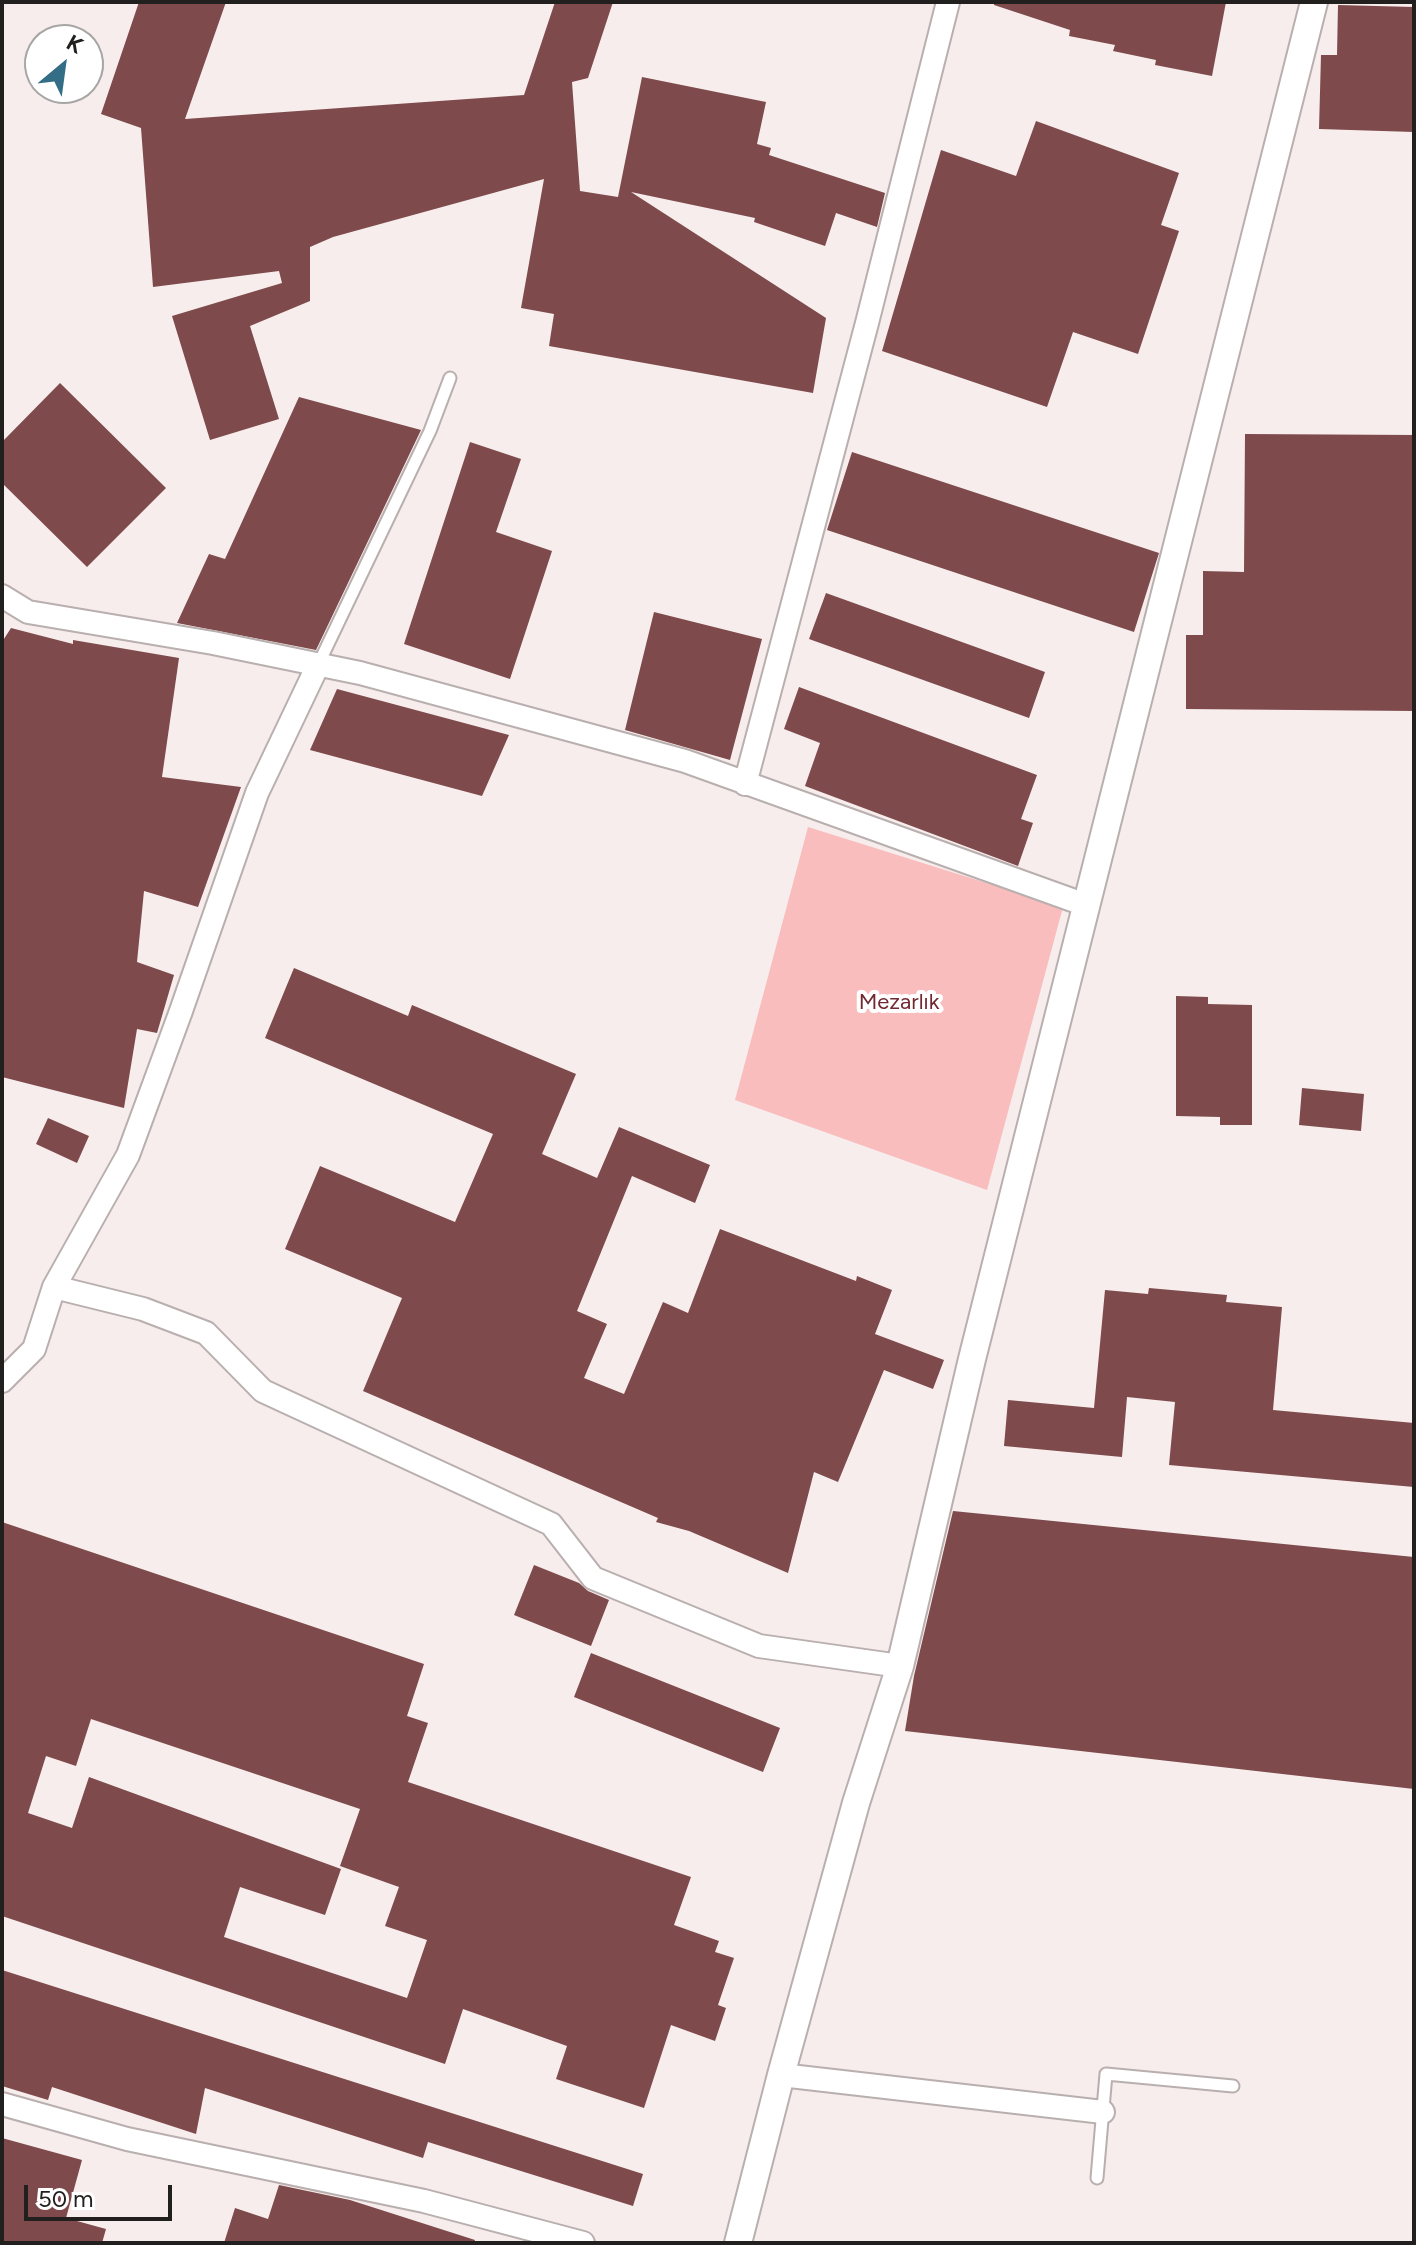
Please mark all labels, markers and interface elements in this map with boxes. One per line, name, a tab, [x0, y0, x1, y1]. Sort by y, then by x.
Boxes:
north arrow	[24, 24, 104, 104]
text: K	[62, 29, 88, 60]
park label: Mezarlık	[859, 990, 939, 1016]
scale bar	[28, 2169, 176, 2219]
text: 50 m	[38, 2184, 94, 2213]

